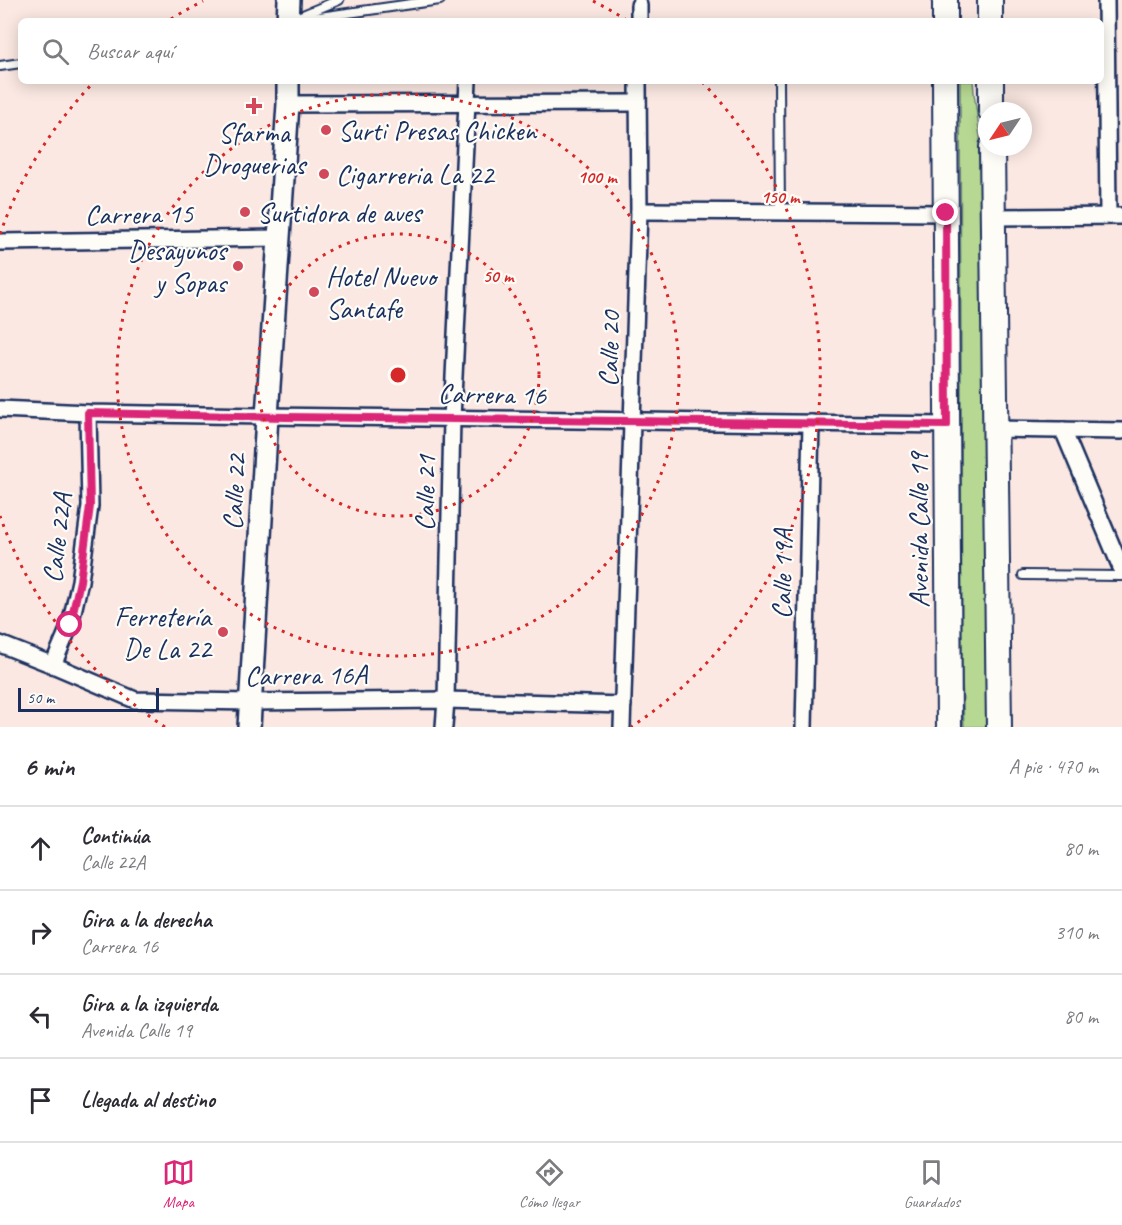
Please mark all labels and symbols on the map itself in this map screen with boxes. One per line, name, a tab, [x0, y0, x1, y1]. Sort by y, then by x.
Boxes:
marker: Sfarma Droguerias	[247, 99, 261, 113]
north arrow	[978, 102, 1032, 156]
place label: Surti Presas Chicken	[338, 113, 537, 148]
place label: Sfarma Droguerias	[203, 115, 307, 182]
marker: Surti Presas Chicken	[319, 123, 333, 137]
place label: Cigarreria La 22	[336, 157, 496, 192]
text: 100 m	[578, 166, 618, 188]
marker: Cigarreria La 22	[317, 167, 331, 181]
text: 150 m	[761, 186, 801, 208]
place label: Surtidora de aves	[257, 195, 424, 230]
street label: Carrera 15	[85, 196, 195, 232]
route end	[932, 199, 958, 225]
marker: Surtidora de aves	[238, 205, 252, 219]
place label: Desayunos y Sopas	[128, 233, 228, 300]
marker: Desayunos y Sopas	[231, 259, 245, 273]
place label: Hotel Nuevo Santafe	[326, 259, 439, 326]
text: 50 m	[483, 265, 515, 287]
marker: Hotel Nuevo Santafe	[307, 285, 321, 299]
street label: Calle 20	[590, 308, 628, 388]
centre of rings	[388, 365, 408, 385]
street label: Carrera 16	[438, 376, 548, 412]
street label: Avenida Calle 19	[901, 450, 936, 608]
street label: Calle 22	[215, 451, 254, 531]
street label: Calle 21	[407, 453, 443, 531]
street label: Calle 22A	[34, 489, 80, 585]
street label: Calle 19A	[764, 527, 800, 619]
place label: Ferretería De La 22	[114, 599, 213, 666]
route start	[56, 611, 82, 637]
marker: Ferretería De La 22	[216, 625, 230, 639]
street label: Carrera 16A	[245, 656, 369, 694]
scale bar	[18, 685, 159, 712]

